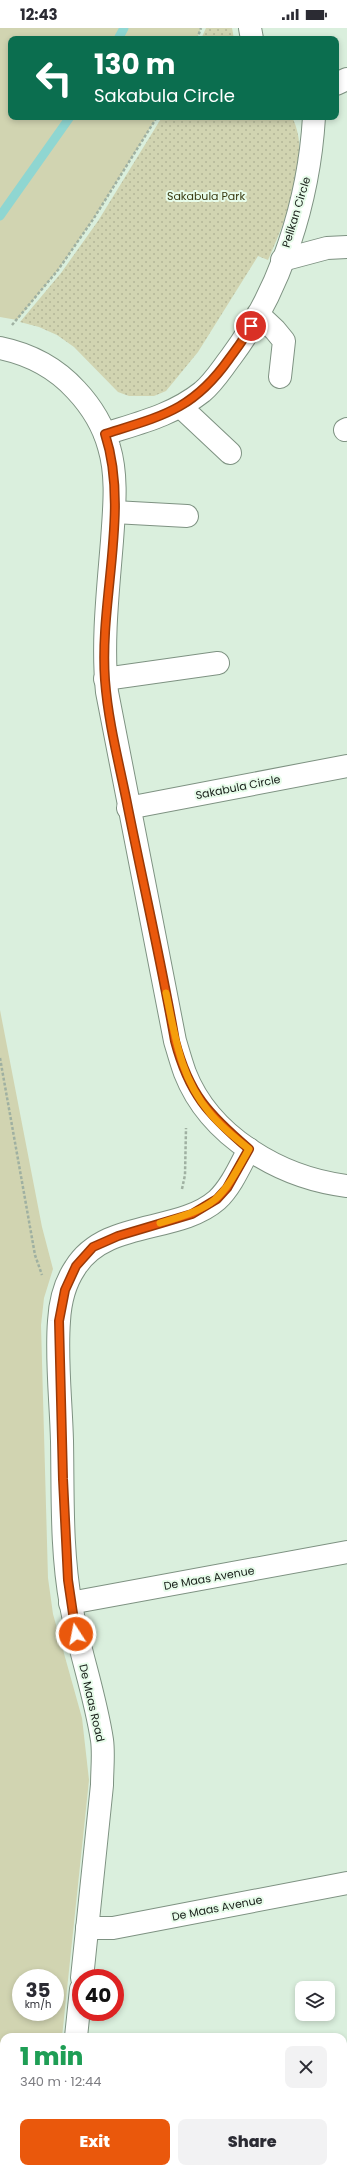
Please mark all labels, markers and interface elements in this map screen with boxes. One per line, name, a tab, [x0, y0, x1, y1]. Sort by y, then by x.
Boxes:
text: 12:43	[20, 4, 58, 25]
text: 130 m	[94, 45, 175, 84]
icon: left	[28, 52, 80, 104]
text: Sakabula Circle	[94, 83, 235, 108]
street label: Pelikan Circle	[278, 174, 314, 249]
park label: Sakabula Park	[167, 188, 245, 204]
pin	[234, 309, 268, 343]
icon: arrive	[240, 315, 262, 337]
street label: Sakabula Circle	[194, 771, 282, 803]
street label: De Maas Avenue	[162, 1562, 256, 1594]
position arrow	[55, 1613, 97, 1655]
street label: De Maas Road	[75, 1663, 109, 1743]
street label: De Maas Avenue	[170, 1891, 264, 1925]
speed limit sign: 40	[72, 1969, 124, 2021]
text: 35	[25, 1976, 51, 2004]
map controls	[295, 1981, 335, 2021]
button: layers	[295, 1981, 335, 2021]
text: km/h	[25, 1997, 51, 2012]
text: 1 min	[20, 2040, 83, 2073]
button: close	[285, 2046, 327, 2088]
text: 340 m · 12:44	[20, 2072, 101, 2091]
button: Exit	[20, 2119, 170, 2165]
button: Share	[178, 2119, 327, 2165]

